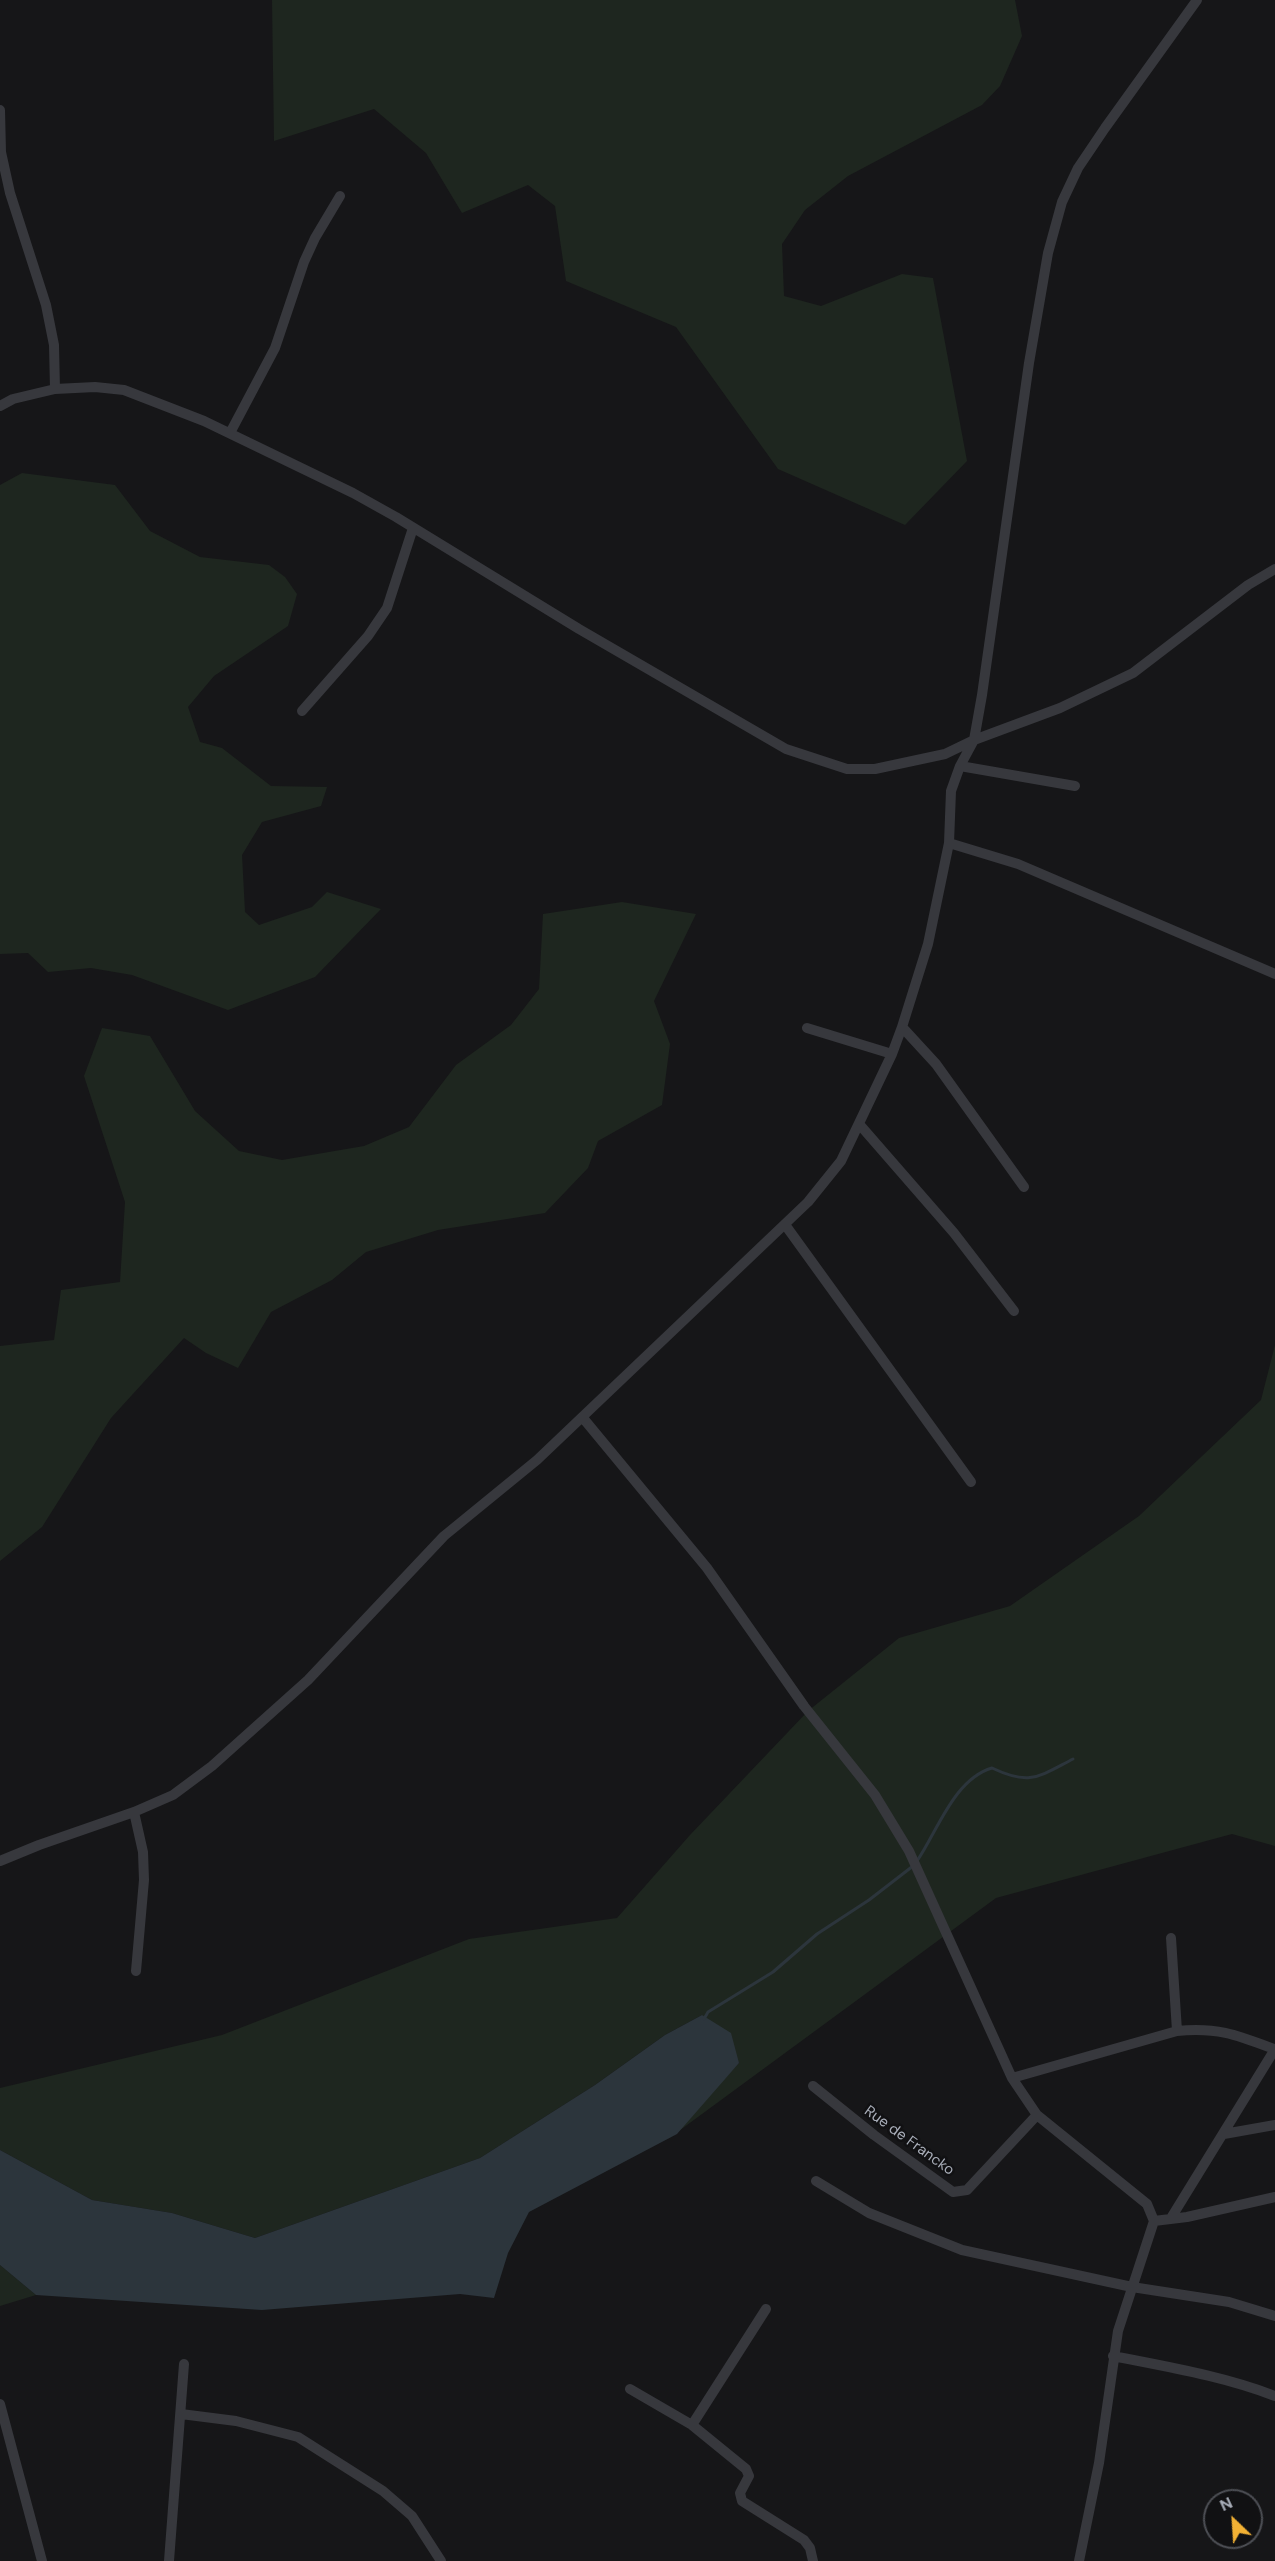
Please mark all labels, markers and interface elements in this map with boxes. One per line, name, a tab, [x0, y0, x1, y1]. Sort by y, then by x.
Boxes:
street label: Rue de Francko	[861, 2102, 957, 2180]
north arrow	[1203, 2489, 1263, 2549]
text: N	[1216, 2492, 1236, 2516]

